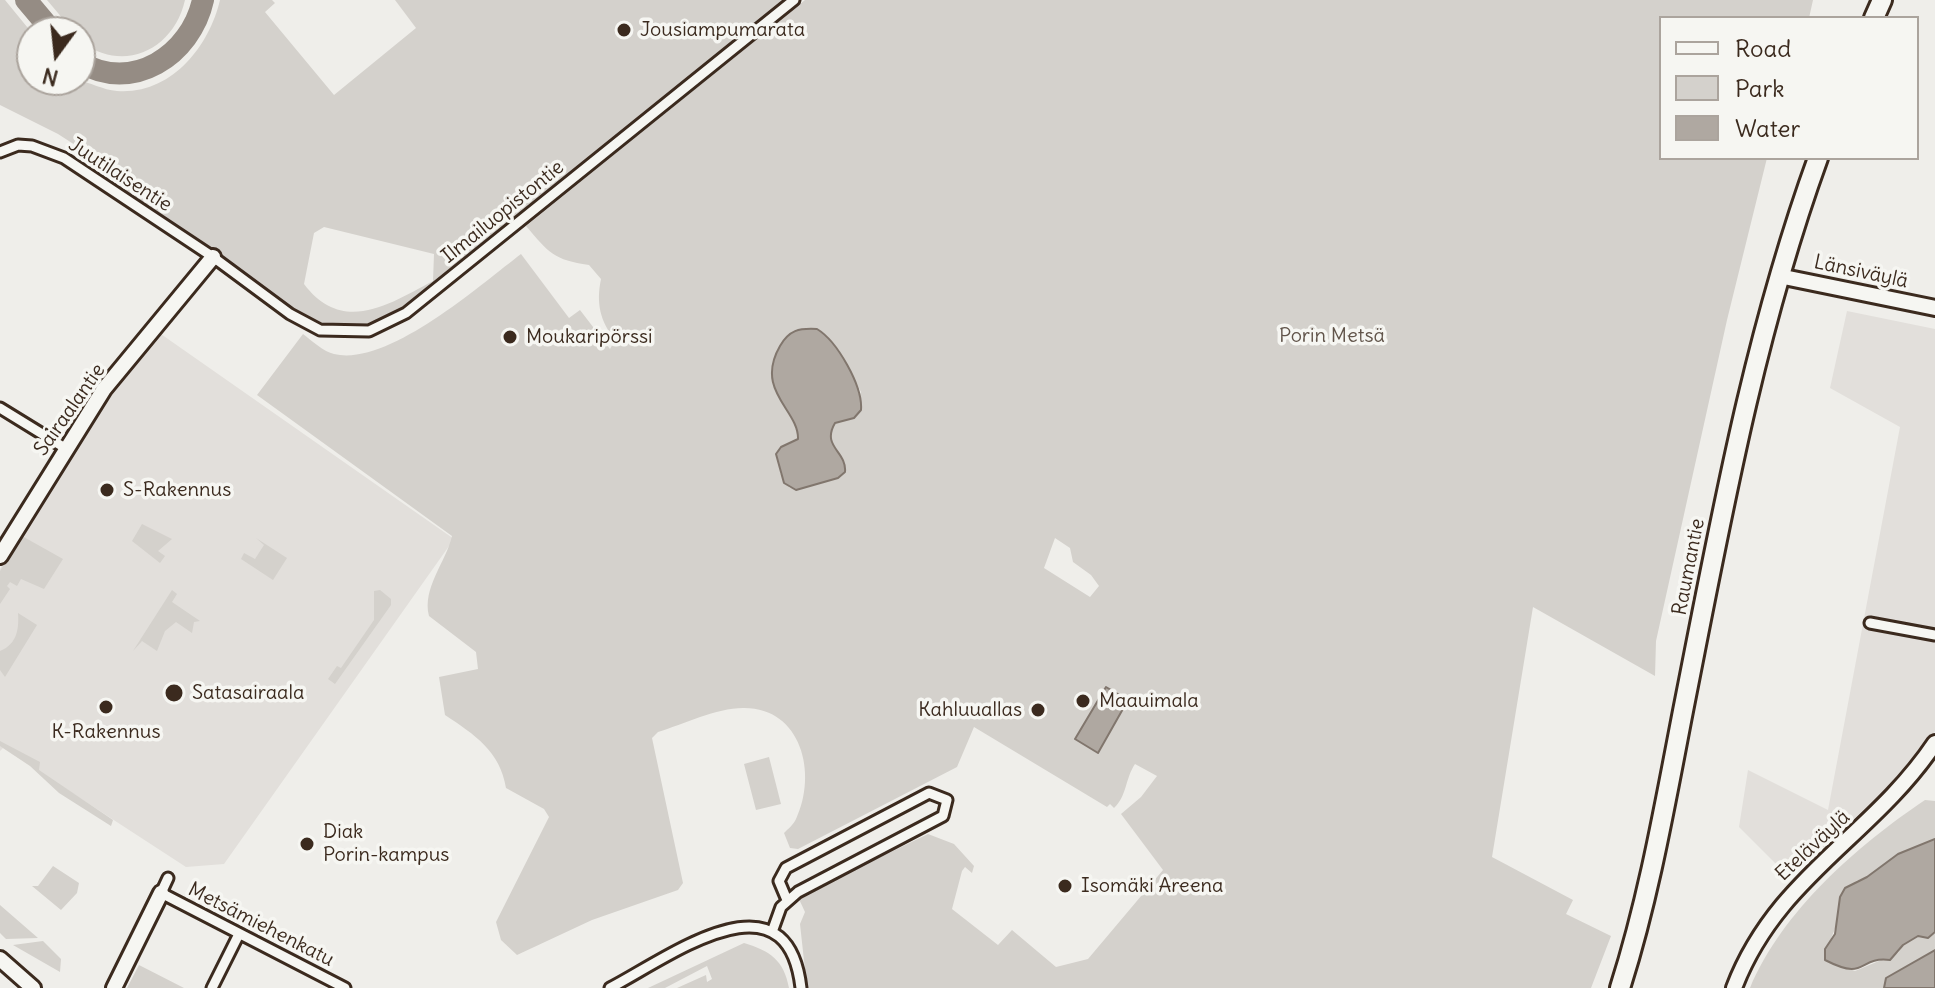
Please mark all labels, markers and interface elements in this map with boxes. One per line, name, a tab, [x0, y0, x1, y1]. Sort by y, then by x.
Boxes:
north arrow	[16, 16, 96, 96]
legend	[1659, 16, 1919, 160]
place label: Jousiampumarata	[640, 18, 805, 42]
marker: Jousiampumarata	[615, 21, 633, 39]
text: Road	[1735, 33, 1791, 63]
text: N	[39, 62, 61, 93]
text: Park	[1735, 73, 1785, 103]
text: Water	[1735, 113, 1800, 143]
street label: Juutilaisentie	[64, 133, 176, 217]
street label: Ilmailuopistontie	[437, 155, 569, 269]
street label: Länsiväylä	[1812, 250, 1910, 294]
park label: Porin Metsä	[1279, 324, 1385, 348]
place label: Moukaripörssi	[526, 325, 653, 349]
marker: Moukaripörssi	[501, 328, 519, 346]
street label: Sairaalantie	[29, 359, 111, 461]
place label: S-Rakennus	[123, 478, 231, 502]
marker: S-Rakennus	[98, 481, 116, 499]
street label: Raumantie	[1668, 517, 1710, 617]
place label: Satasairaala	[192, 681, 304, 705]
marker: Satasairaala	[163, 682, 185, 704]
place label: Maauimala	[1099, 689, 1199, 713]
marker: Maauimala	[1074, 692, 1092, 710]
marker: K-Rakennus	[97, 698, 115, 716]
place label: Kahluuallas	[918, 698, 1022, 722]
marker: Kahluuallas	[1029, 701, 1047, 719]
place label: K-Rakennus	[51, 720, 161, 744]
street label: Eteläväylä	[1771, 806, 1855, 886]
place label: Diak Porin-kampus	[323, 820, 449, 867]
marker: Diak Porin-kampus	[298, 835, 316, 853]
place label: Isomäki Areena	[1081, 874, 1223, 898]
marker: Isomäki Areena	[1056, 877, 1074, 895]
street label: Metsämiehenkatu	[184, 878, 338, 972]

